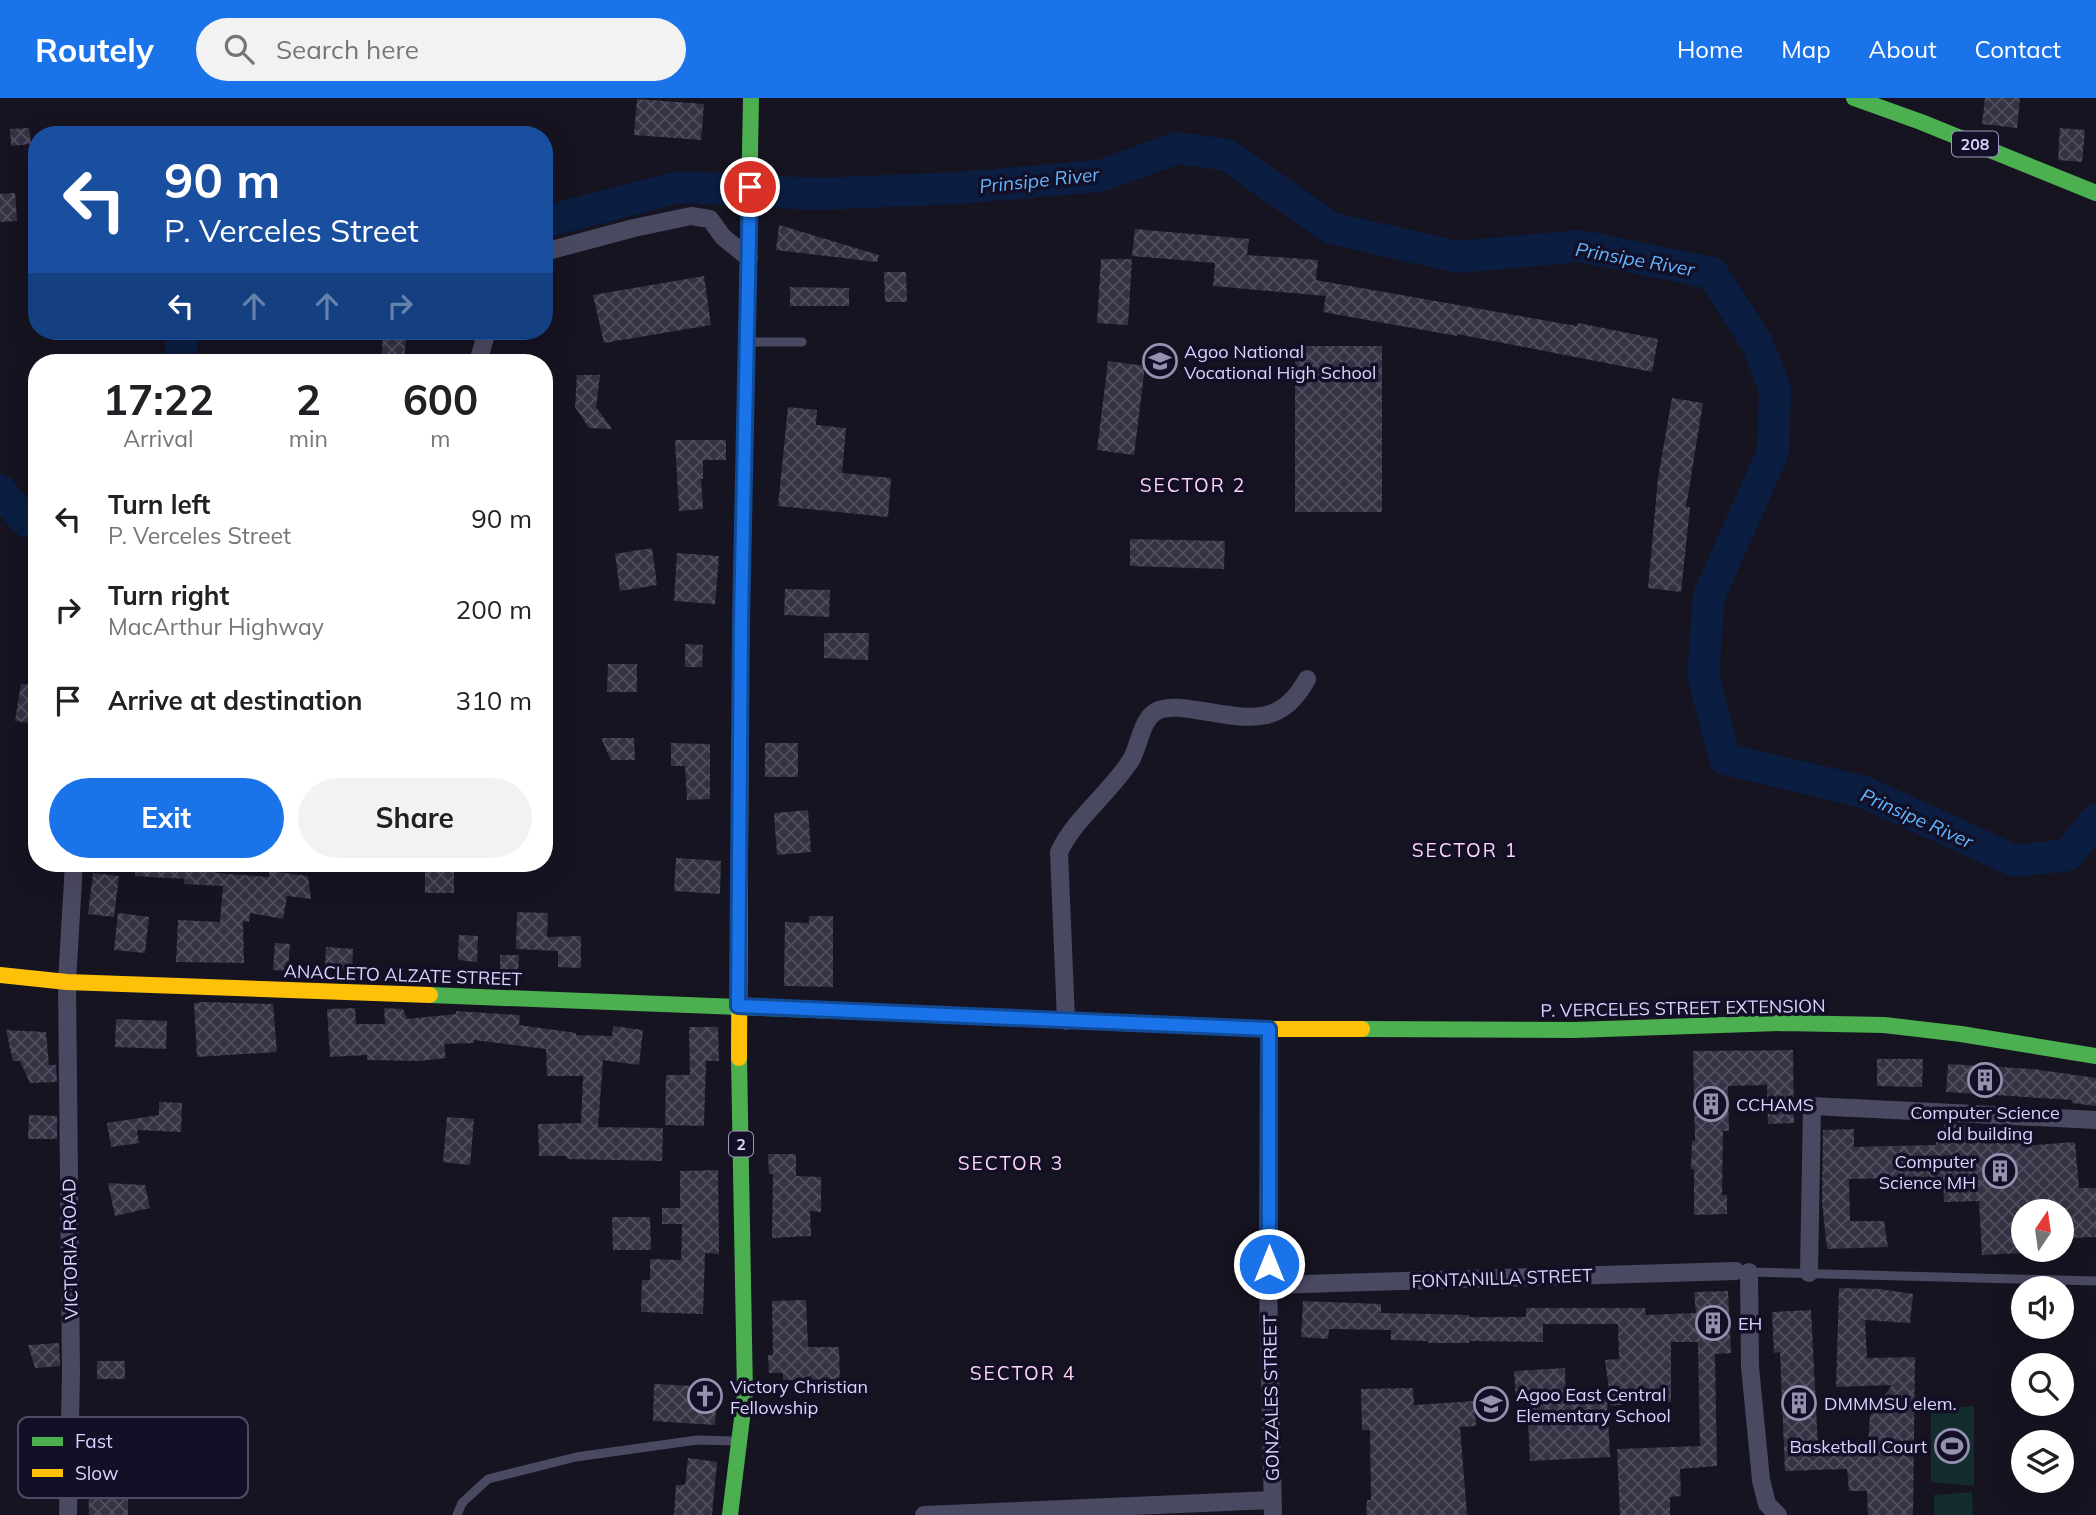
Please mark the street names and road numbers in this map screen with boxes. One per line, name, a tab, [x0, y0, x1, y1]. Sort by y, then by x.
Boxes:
road number: 208	[1952, 132, 1998, 156]
street label: ANACLETO ALZATE STREET	[283, 959, 523, 991]
street label: P. VERCELES STREET EXTENSION	[1540, 994, 1826, 1022]
road number: 2	[729, 1132, 753, 1156]
street label: VICTORIA ROAD	[57, 1178, 83, 1320]
street label: FONTANILLA STREET	[1411, 1263, 1593, 1293]
street label: GONZALES STREET	[1258, 1314, 1284, 1481]

